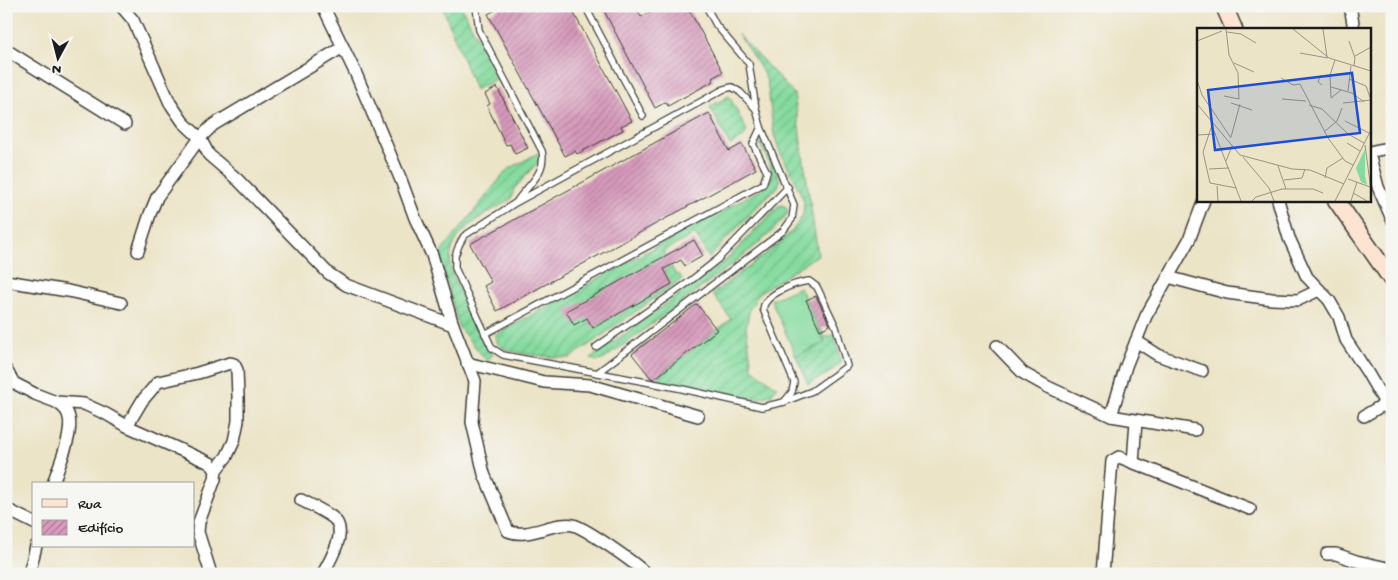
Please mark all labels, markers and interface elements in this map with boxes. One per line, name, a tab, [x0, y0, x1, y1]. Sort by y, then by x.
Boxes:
inset map	[1197, 28, 1370, 201]
north arrow	[32, 32, 82, 82]
text: N	[51, 59, 62, 77]
legend	[32, 482, 195, 548]
text: Rua	[78, 496, 102, 514]
text: Edifício	[78, 520, 124, 538]

